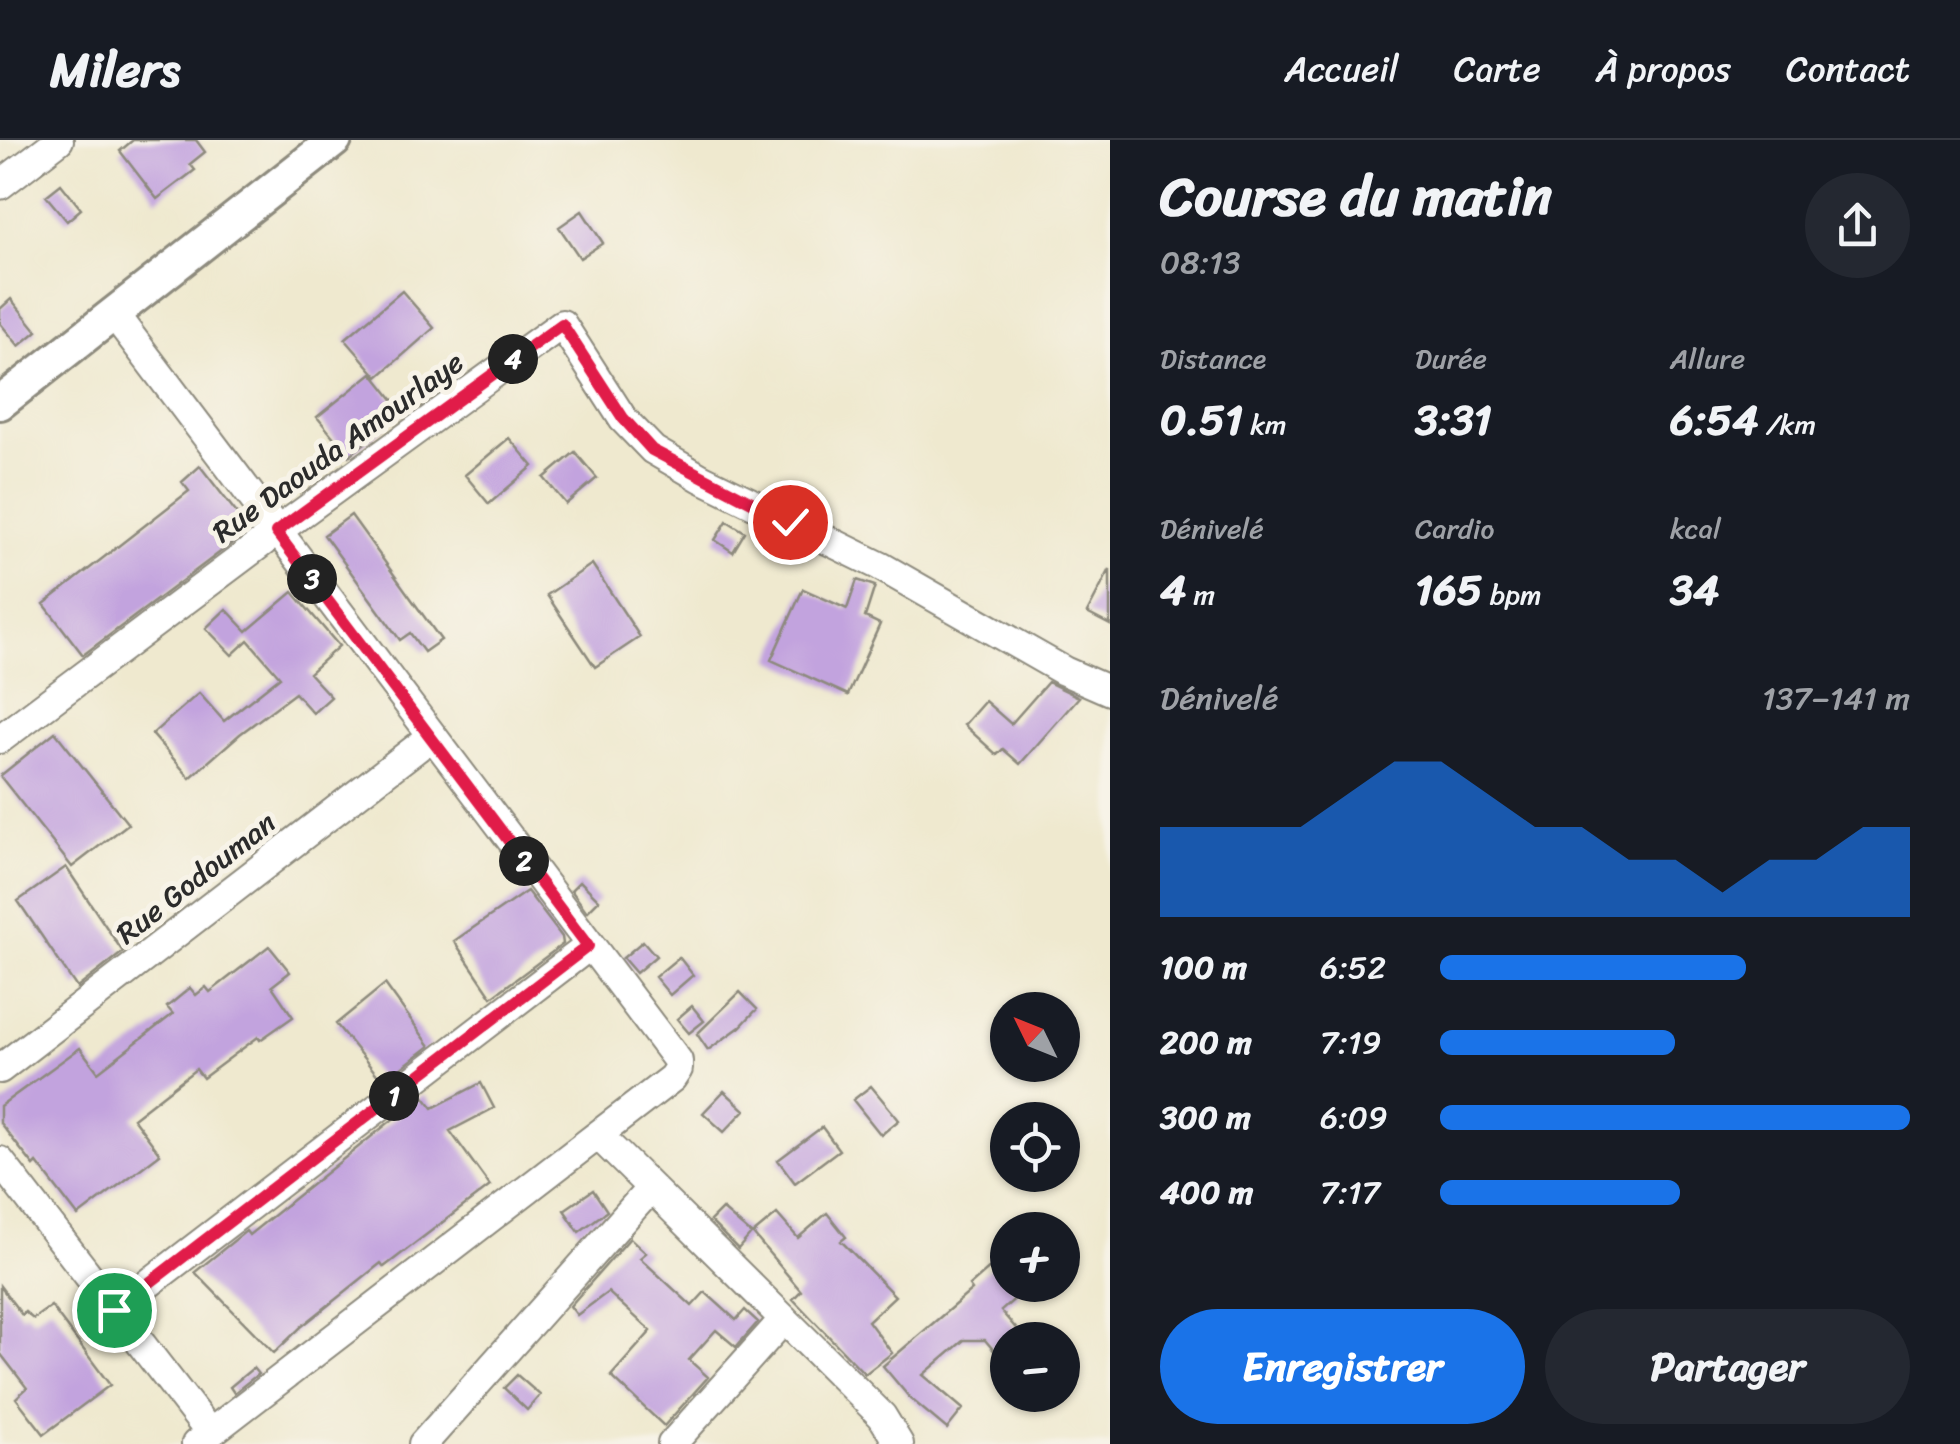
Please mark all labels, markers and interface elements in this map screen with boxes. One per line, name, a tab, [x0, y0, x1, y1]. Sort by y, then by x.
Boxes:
text: Milers	[50, 27, 180, 112]
text: Accueil	[1285, 38, 1399, 100]
text: Carte	[1454, 38, 1541, 100]
text: À propos	[1596, 38, 1731, 100]
text: Contact	[1786, 38, 1910, 100]
text: Course du matin	[1160, 148, 1552, 245]
button: share	[1805, 173, 1910, 278]
text: 08:13	[1160, 234, 1240, 291]
pin: 4	[488, 334, 538, 384]
text: 4	[504, 334, 522, 383]
text: Distance	[1160, 334, 1266, 383]
text: Durée	[1415, 334, 1487, 383]
text: Allure	[1670, 334, 1745, 383]
street label: Rue Daouda Amourlaye	[200, 337, 476, 557]
text: 0.51	[1160, 383, 1243, 457]
text: 3:31	[1415, 383, 1492, 457]
text: 6:54	[1670, 383, 1758, 457]
text: km	[1243, 400, 1287, 449]
text: /km	[1758, 400, 1816, 449]
pin	[748, 480, 833, 565]
icon: check	[763, 495, 818, 550]
text: Dénivelé	[1160, 504, 1264, 553]
text: Cardio	[1415, 504, 1494, 553]
text: kcal	[1670, 504, 1721, 553]
text: 4	[1160, 553, 1186, 627]
text: 165	[1415, 553, 1483, 627]
text: 34	[1670, 553, 1719, 627]
pin: 3	[287, 554, 337, 604]
text: 3	[304, 554, 320, 603]
text: m	[1186, 570, 1215, 619]
text: bpm	[1483, 570, 1542, 619]
text: Dénivelé	[1160, 670, 1279, 727]
text: 137–141 m	[1762, 670, 1910, 727]
street label: Rue Godouman	[104, 797, 288, 959]
pin: 2	[499, 836, 549, 886]
text: 2	[516, 836, 532, 885]
text: 100 m	[1160, 939, 1247, 996]
text: 6:52	[1320, 939, 1386, 996]
north arrow	[990, 992, 1080, 1082]
map controls	[990, 992, 1080, 1412]
text: 200 m	[1160, 1014, 1252, 1071]
text: 7:19	[1320, 1014, 1381, 1071]
pin: 1	[369, 1071, 419, 1121]
text: 1	[388, 1071, 400, 1120]
text: 300 m	[1160, 1089, 1251, 1146]
text: 6:09	[1320, 1089, 1388, 1146]
button: locate	[990, 1102, 1080, 1192]
text: 400 m	[1160, 1164, 1253, 1221]
text: 7:17	[1320, 1164, 1380, 1221]
button: +	[990, 1212, 1080, 1302]
pin	[72, 1268, 157, 1353]
icon: arrive	[87, 1283, 142, 1338]
button: Enregistrer	[1160, 1309, 1525, 1424]
button: Partager	[1545, 1309, 1910, 1424]
button: −	[990, 1322, 1080, 1412]

